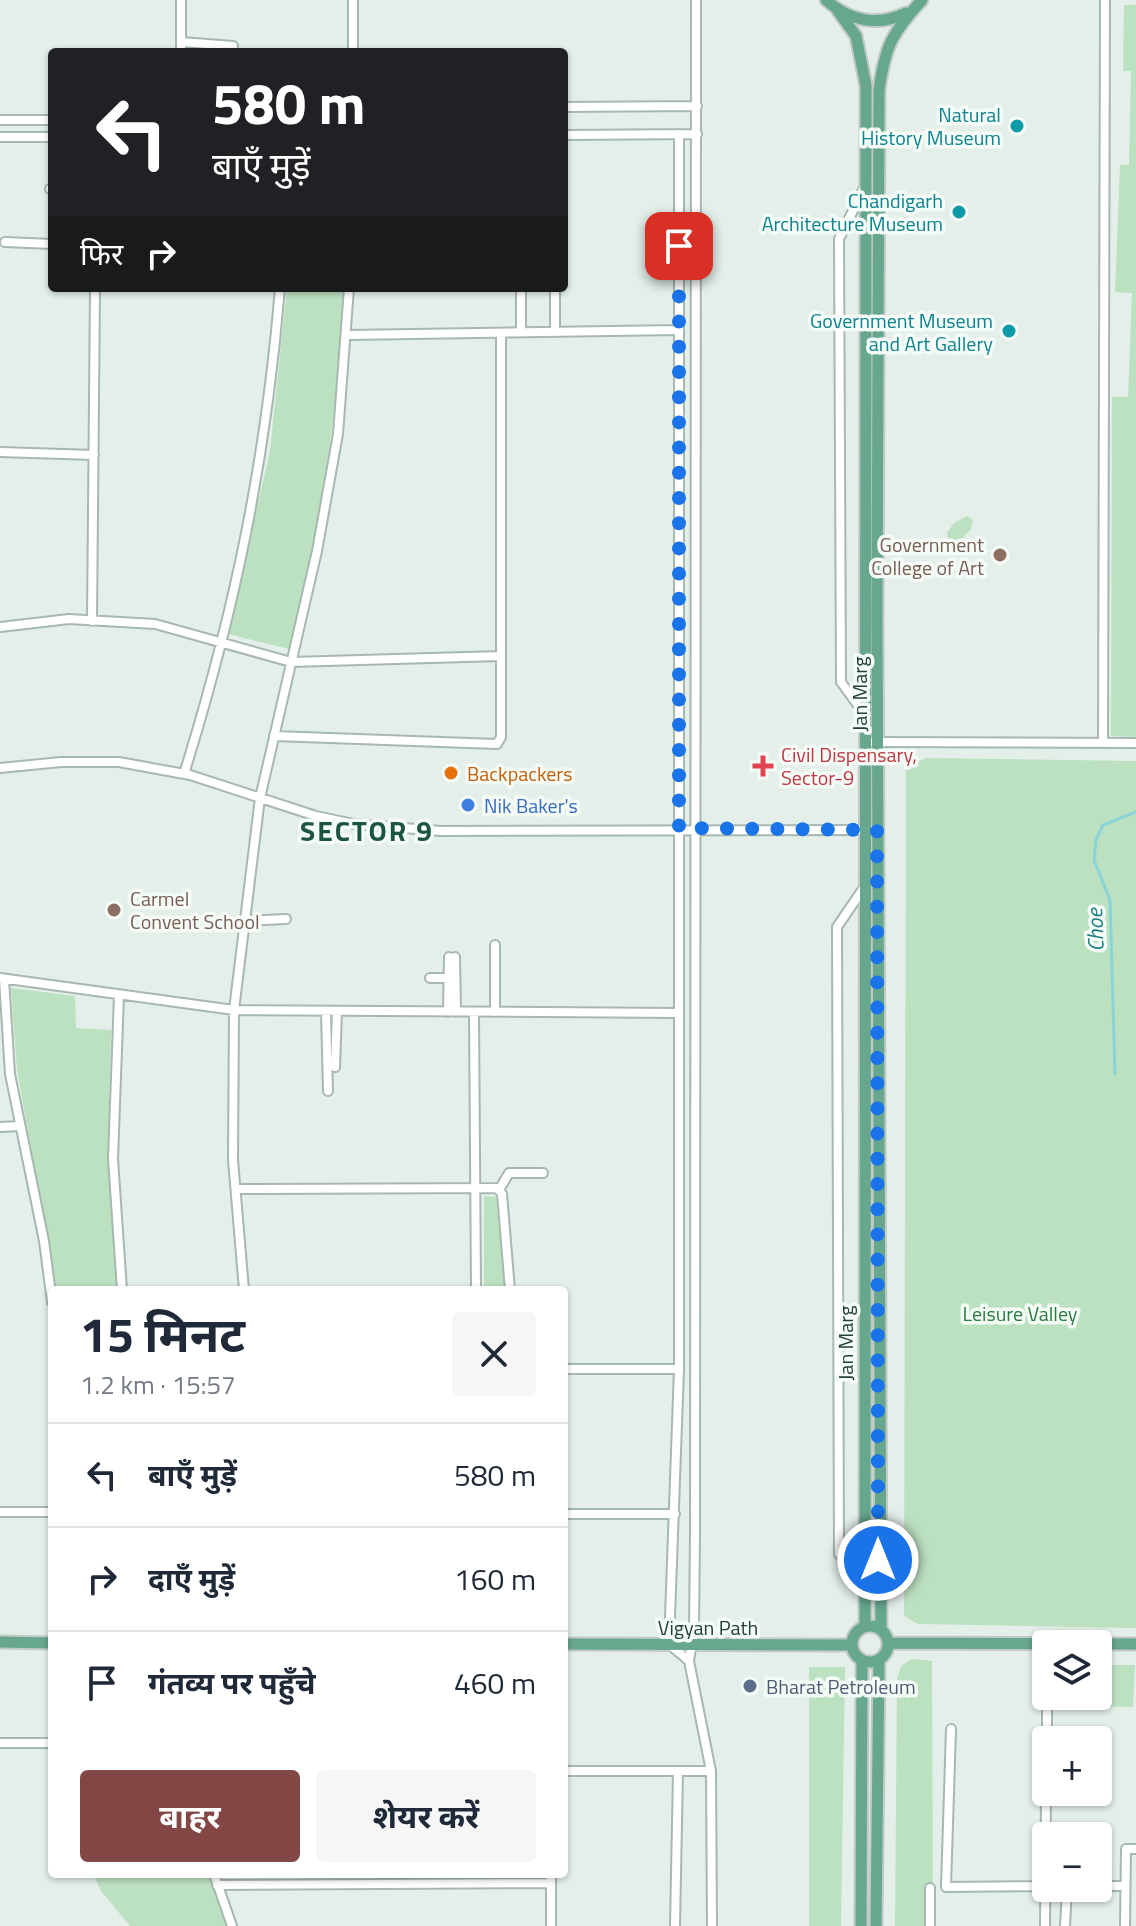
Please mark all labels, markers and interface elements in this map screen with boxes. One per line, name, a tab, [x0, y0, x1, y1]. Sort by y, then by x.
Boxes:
text: 580 m	[212, 61, 365, 146]
icon: left	[80, 80, 184, 184]
place label: Natural History Museum	[861, 99, 1001, 153]
marker: Natural History Museum	[1008, 117, 1026, 135]
text: बाएँ मुड़ें	[212, 138, 311, 193]
place label: Chandigarh Architecture Museum	[762, 185, 943, 239]
marker: Chandigarh Architecture Museum	[950, 203, 968, 221]
pin	[645, 212, 713, 280]
icon: arrive	[657, 224, 701, 268]
text: फिर	[80, 231, 123, 277]
icon: right	[139, 232, 183, 276]
place label: Government Museum and Art Gallery	[810, 305, 993, 359]
marker: Government Museum and Art Gallery	[1000, 322, 1018, 340]
place label: Government College of Art	[871, 529, 984, 583]
marker: Government College of Art	[991, 546, 1009, 564]
street label: Jan Marg	[844, 657, 875, 731]
place label: Civil Dispensary, Sector-9	[781, 739, 917, 793]
marker: Civil Dispensary, Sector-9	[752, 755, 774, 777]
place label: Backpackers	[467, 758, 573, 789]
marker: Backpackers	[442, 764, 460, 782]
place label: Nik Baker's	[484, 790, 578, 821]
marker: Nik Baker's	[459, 796, 477, 814]
district label: SECTOR 9	[300, 809, 434, 852]
place label: Carmel Convent School	[130, 883, 260, 937]
marker: Carmel Convent School	[105, 901, 123, 919]
water label: Choe	[1077, 906, 1113, 952]
text: 15 मिनट	[80, 1298, 245, 1371]
park label: Leisure Valley	[962, 1298, 1078, 1329]
street label: Jan Marg	[830, 1306, 861, 1380]
button: close	[452, 1312, 536, 1396]
text: 1.2 km · 15:57	[80, 1365, 236, 1404]
text: बाएँ मुड़ें	[148, 1452, 237, 1498]
text: 580 m	[454, 1452, 536, 1498]
icon: left	[80, 1453, 124, 1497]
position arrow	[836, 1518, 920, 1602]
text: दाएँ मुड़ें	[148, 1556, 235, 1602]
text: 160 m	[454, 1556, 536, 1602]
icon: right	[80, 1557, 124, 1601]
street label: Vigyan Path	[658, 1612, 758, 1643]
map controls	[1032, 1630, 1112, 1902]
button: layers	[1032, 1630, 1112, 1710]
text: गंतव्य पर पहुँचे	[148, 1660, 315, 1706]
text: 460 m	[454, 1660, 536, 1706]
icon: arrive	[80, 1661, 124, 1705]
place label: Bharat Petroleum	[766, 1671, 916, 1702]
marker: Bharat Petroleum	[741, 1677, 759, 1695]
button: +	[1032, 1726, 1112, 1806]
button: बाहर	[80, 1770, 300, 1862]
button: शेयर करें	[316, 1770, 536, 1862]
button: −	[1032, 1822, 1112, 1902]

